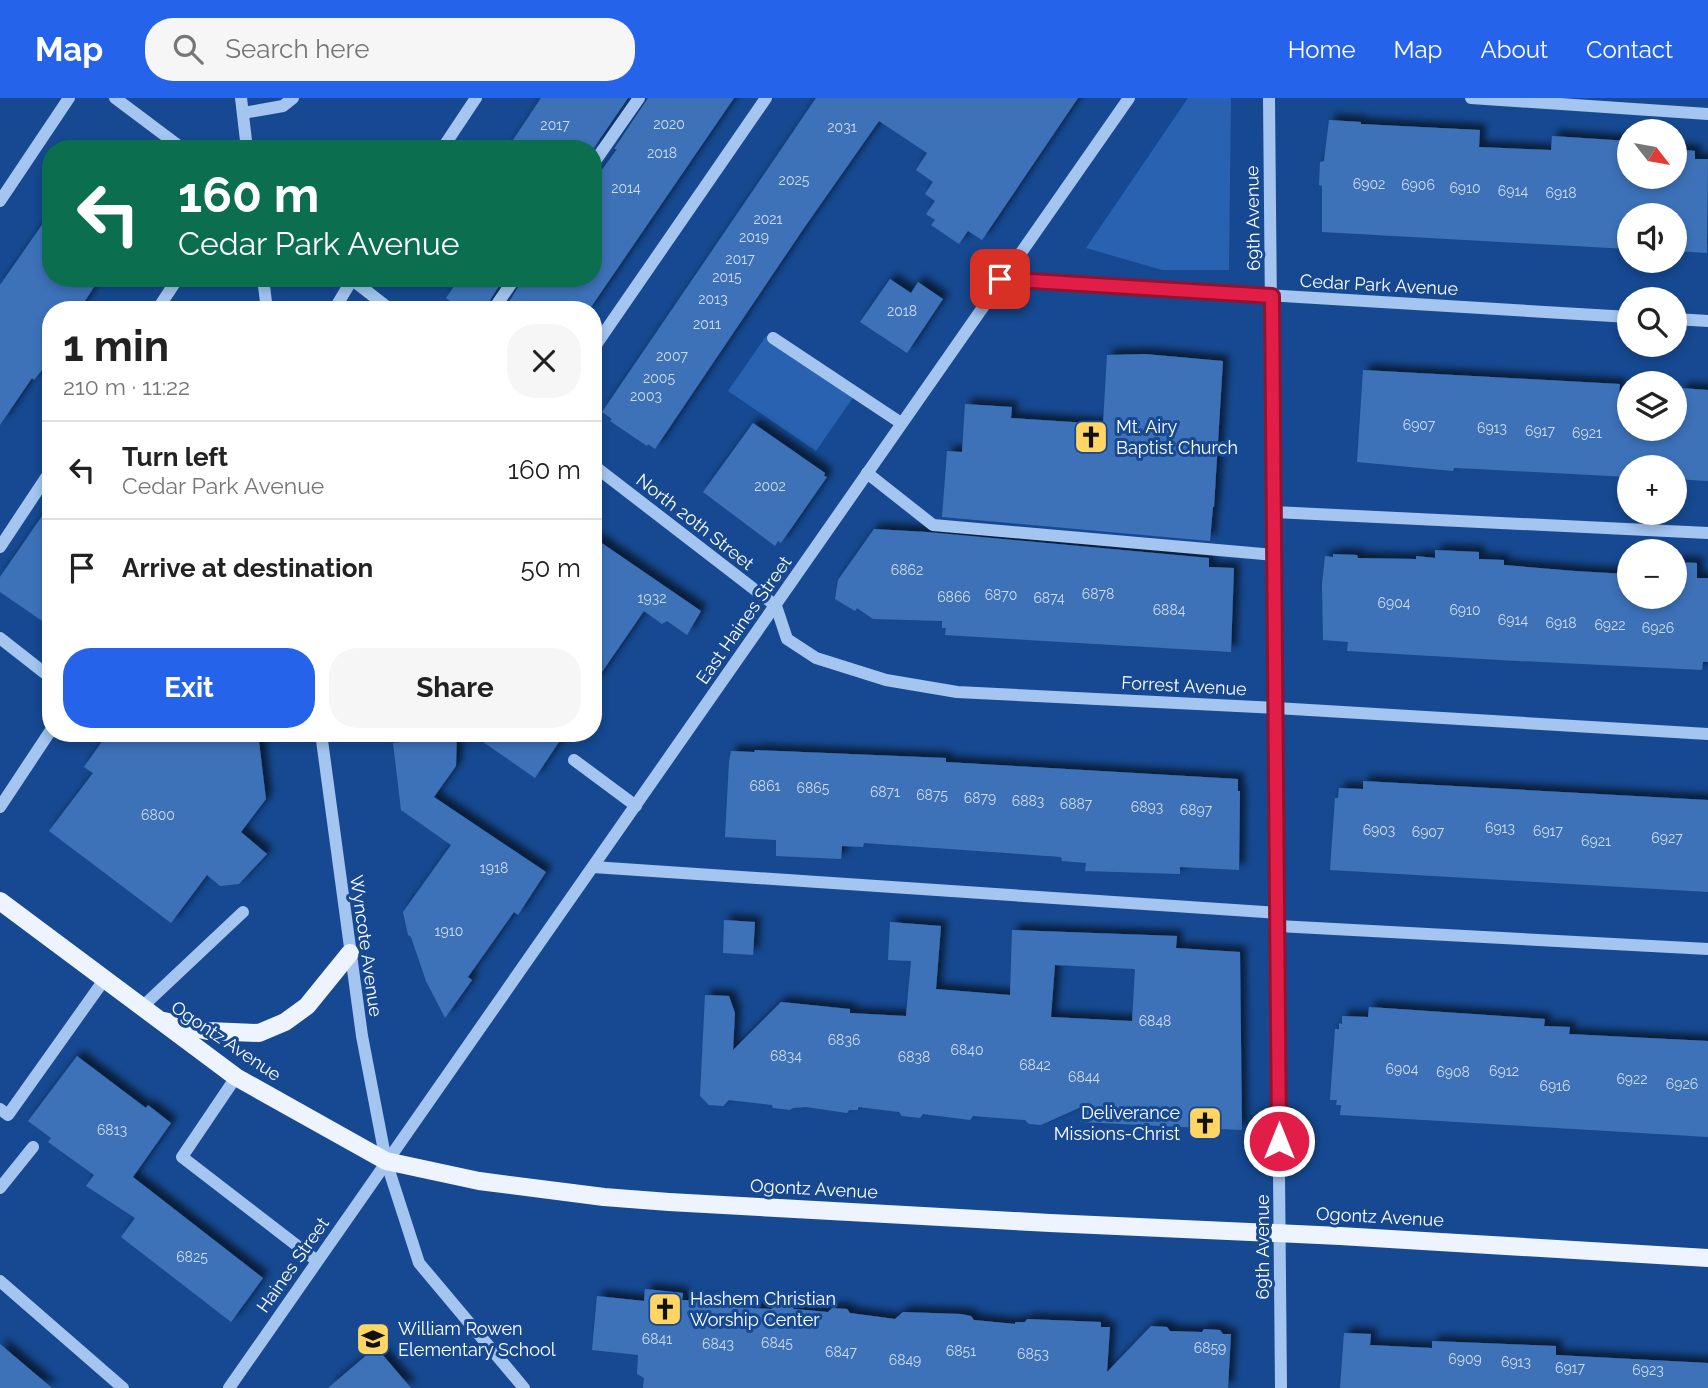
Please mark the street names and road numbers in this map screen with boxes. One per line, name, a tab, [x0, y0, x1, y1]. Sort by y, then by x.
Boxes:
street label: 69th Avenue	[1241, 165, 1264, 271]
street label: Cedar Park Avenue	[1299, 270, 1459, 299]
street label: North 20th Street	[632, 469, 758, 574]
street label: East Haines Street	[692, 552, 796, 688]
street label: Forrest Avenue	[1121, 672, 1248, 699]
street label: Wyncote Avenue	[346, 874, 387, 1019]
street label: Ogontz Avenue	[167, 996, 285, 1085]
street label: Ogontz Avenue	[750, 1175, 879, 1202]
street label: 69th Avenue	[1252, 1194, 1273, 1300]
street label: Ogontz Avenue	[1316, 1203, 1445, 1230]
street label: Haines Street	[252, 1213, 333, 1316]

